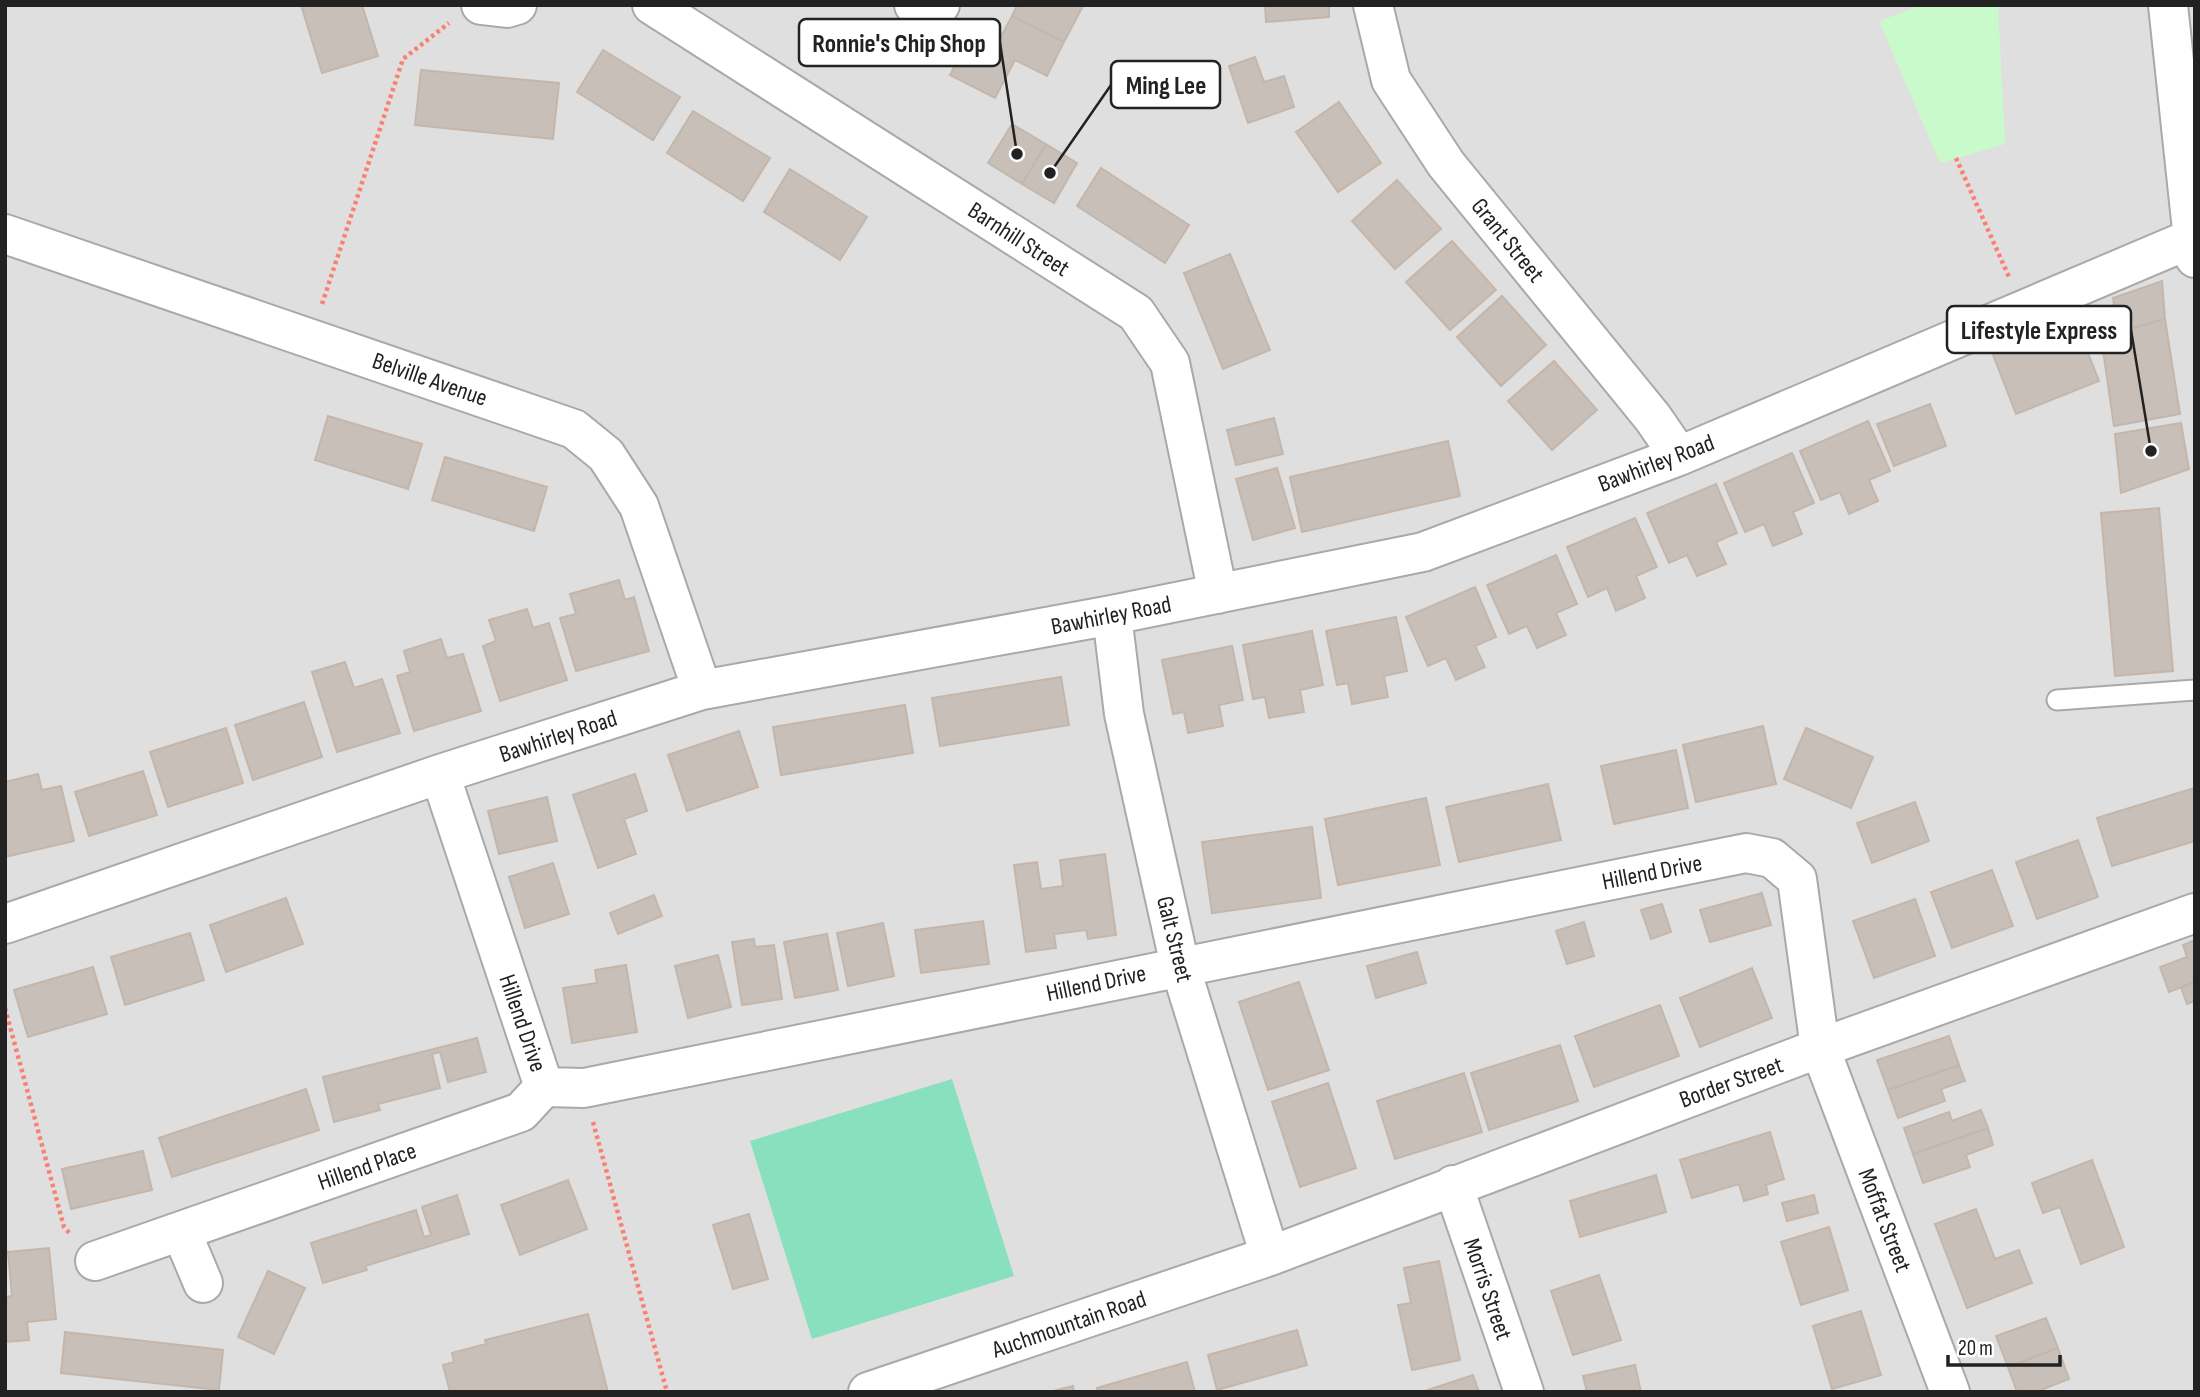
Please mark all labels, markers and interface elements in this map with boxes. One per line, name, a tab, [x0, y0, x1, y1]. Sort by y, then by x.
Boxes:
callout: Ronnie's Chip Shop	[799, 19, 1000, 66]
text: Ronnie's Chip Shop	[812, 29, 986, 60]
callout: Ming Lee	[1111, 61, 1220, 108]
text: Ming Lee	[1126, 71, 1206, 102]
street label: Grant Street	[1465, 192, 1550, 288]
street label: Barnhill Street	[962, 196, 1075, 283]
callout: Lifestyle Express	[1947, 306, 2131, 353]
text: Lifestyle Express	[1961, 316, 2117, 347]
street label: Belville Avenue	[369, 346, 491, 413]
street label: Bawhirley Road	[1594, 428, 1718, 499]
street label: Bawhirley Road	[1048, 590, 1174, 641]
street label: Bawhirley Road	[496, 704, 621, 769]
street label: Hillend Drive	[1600, 849, 1705, 896]
street label: Galt Street	[1150, 893, 1199, 985]
street label: Hillend Drive	[1044, 959, 1149, 1008]
street label: Hillend Drive	[492, 971, 553, 1076]
street label: Border Street	[1675, 1050, 1787, 1115]
street label: Hillend Place	[314, 1136, 420, 1197]
street label: Moffat Street	[1852, 1164, 1918, 1276]
street label: Morris Street	[1457, 1235, 1518, 1344]
street label: Auchmountain Road	[987, 1285, 1150, 1365]
scale bar	[1948, 1324, 2060, 1368]
text: 20 m	[1958, 1336, 1993, 1361]

